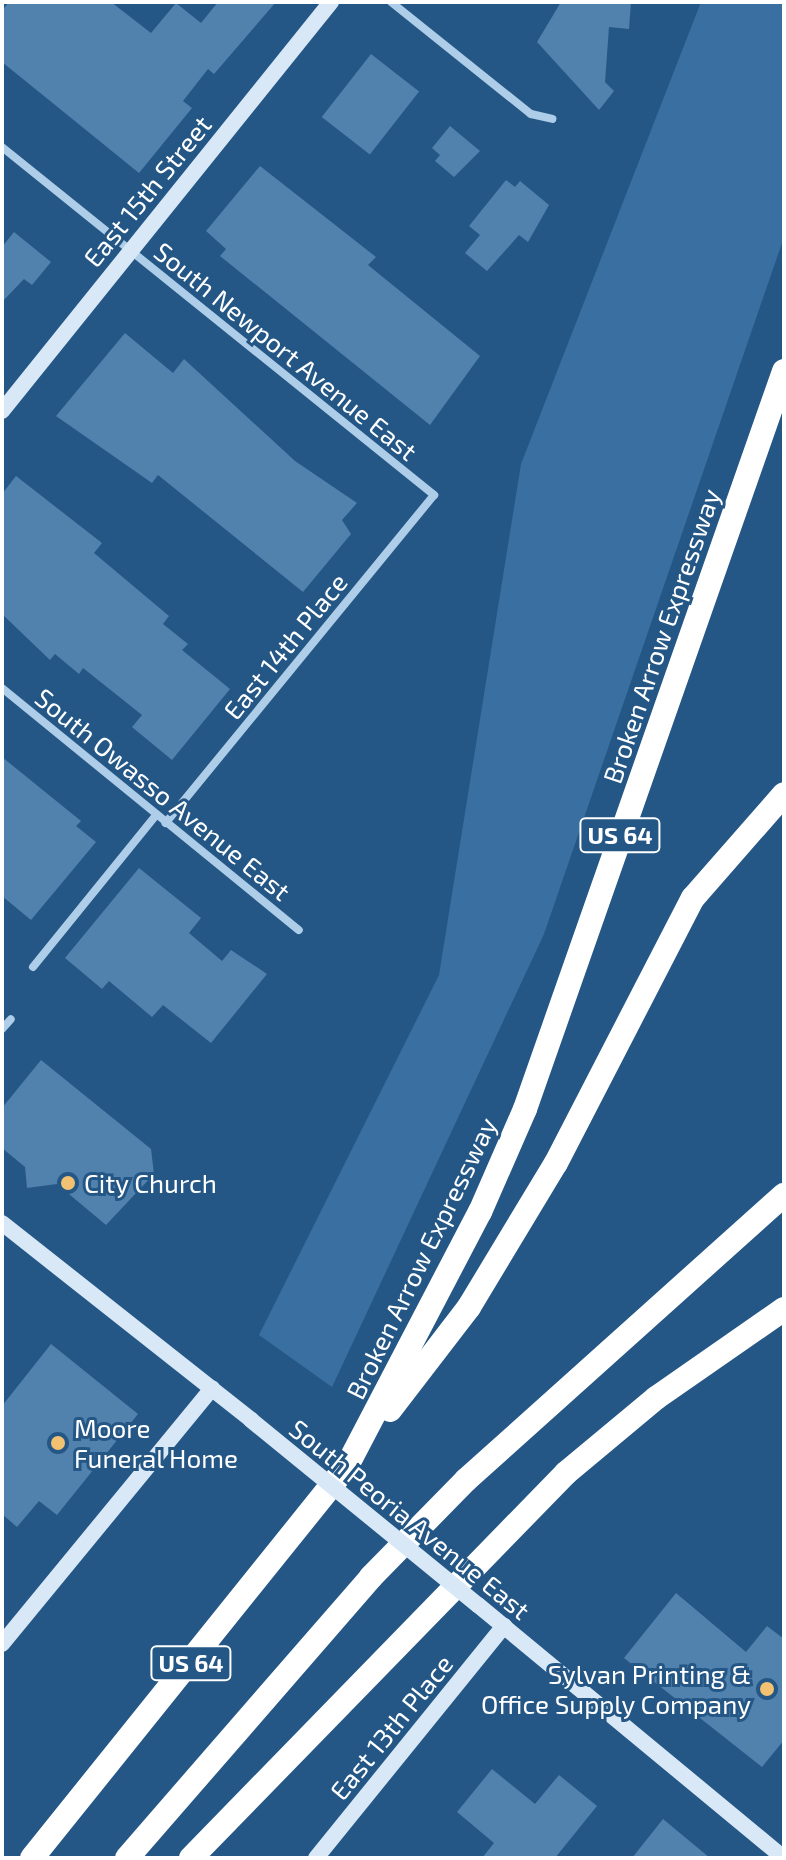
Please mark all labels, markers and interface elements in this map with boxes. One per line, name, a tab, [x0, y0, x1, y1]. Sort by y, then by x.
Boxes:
street label: East 15th Street	[77, 109, 217, 273]
street label: South Newport Avenue East	[148, 235, 424, 467]
street label: Broken Arrow Expressway	[596, 484, 726, 788]
street label: East 14th Place	[217, 567, 353, 725]
street label: South Owasso Avenue East	[29, 681, 297, 907]
road number: US 64	[578, 815, 662, 855]
street label: Broken Arrow Expressway	[339, 1112, 503, 1404]
place label: City Church	[84, 1167, 217, 1199]
marker: City Church	[59, 1174, 77, 1192]
place label: Moore Funeral Home	[74, 1412, 239, 1474]
street label: South Peoria Avenue East	[283, 1412, 537, 1626]
marker: Moore Funeral Home	[49, 1434, 67, 1452]
road number: US 64	[149, 1643, 233, 1683]
street label: East 13th Place	[323, 1648, 459, 1806]
place label: Sylvan Printing & Office Supply Company	[480, 1658, 751, 1720]
marker: Sylvan Printing & Office Supply Company	[758, 1680, 776, 1698]

